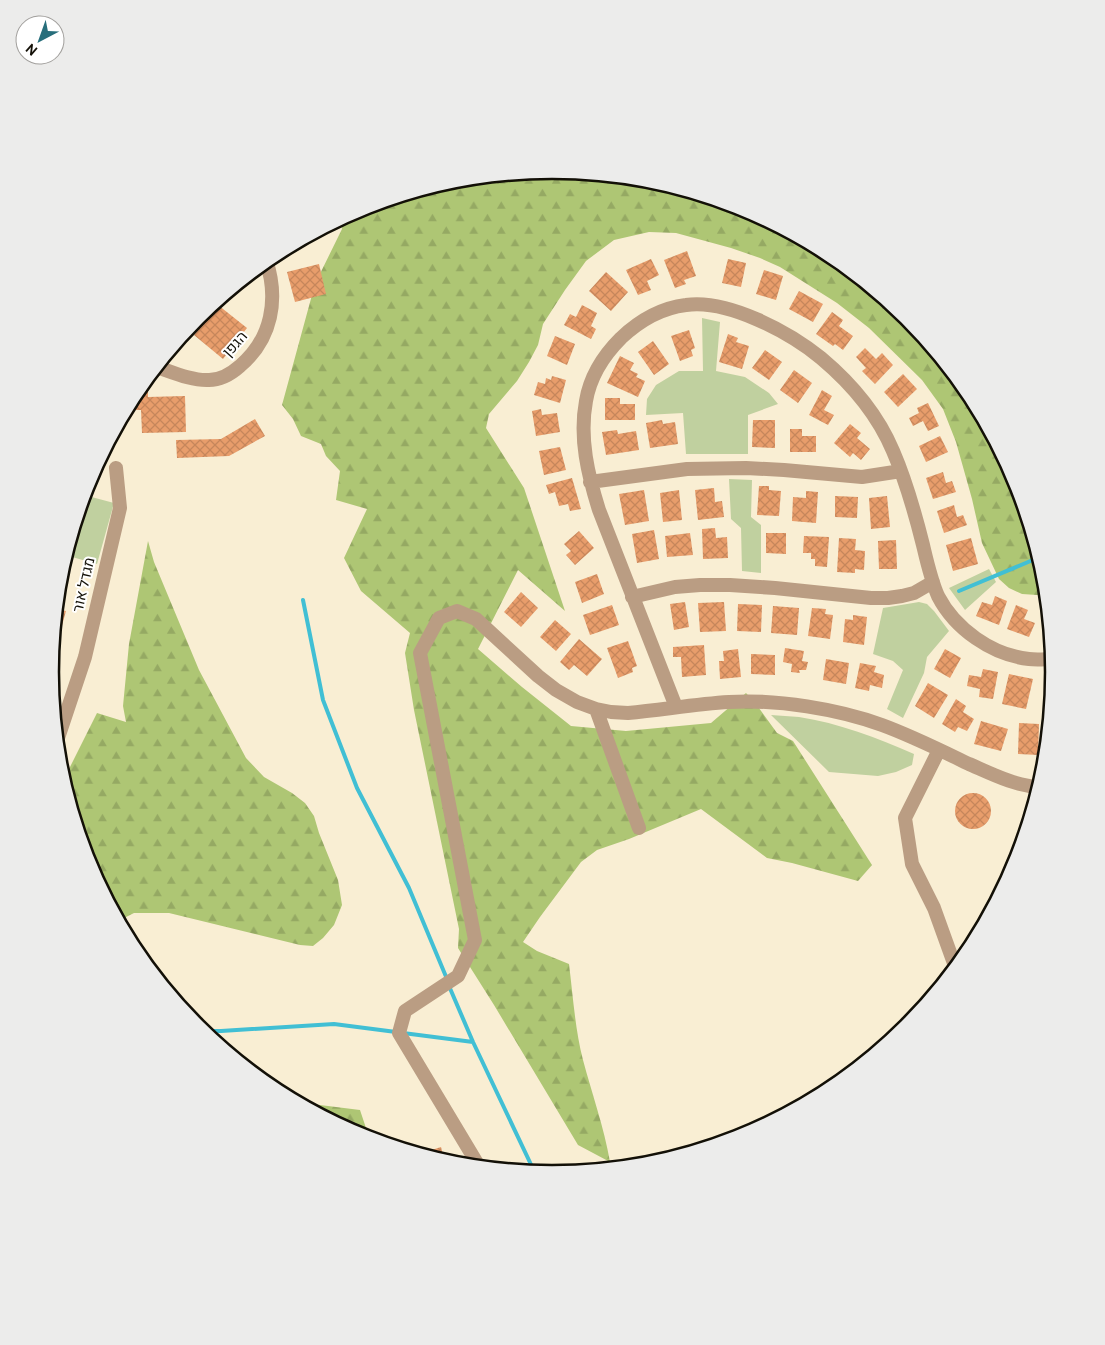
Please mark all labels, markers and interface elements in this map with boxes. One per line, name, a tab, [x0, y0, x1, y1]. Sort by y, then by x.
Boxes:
north arrow	[15, 15, 65, 65]
text: N	[23, 39, 42, 58]
street label: הגפן	[219, 328, 253, 362]
street label: מגדל אור	[69, 556, 101, 614]

